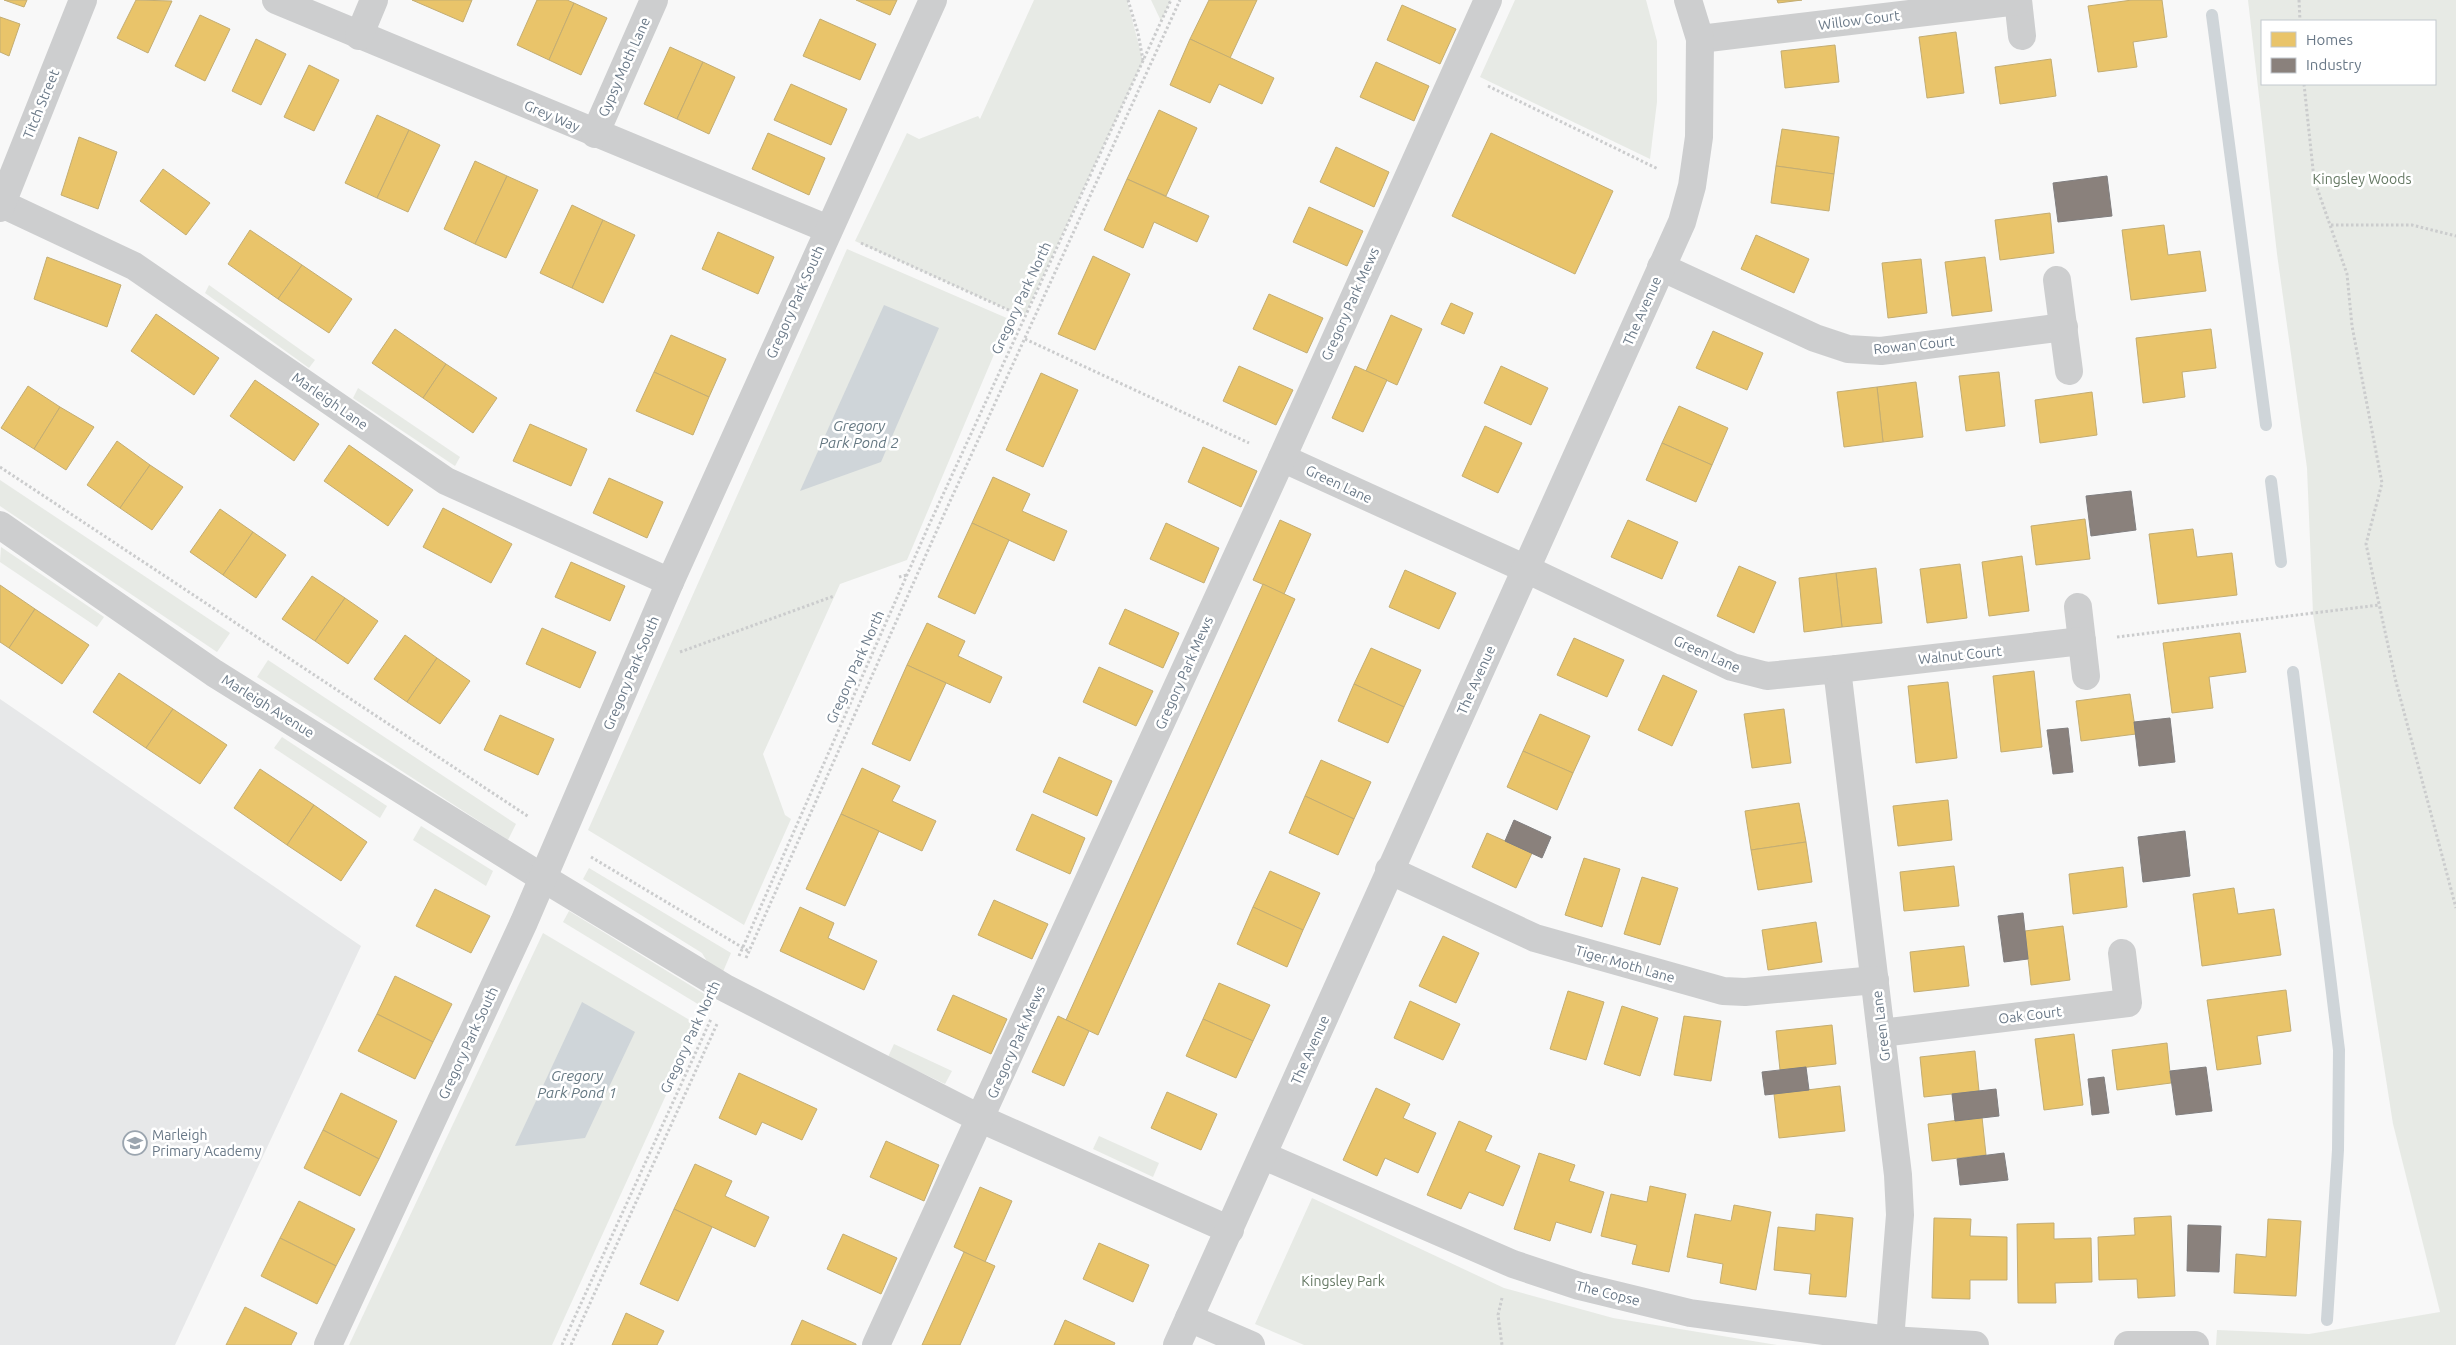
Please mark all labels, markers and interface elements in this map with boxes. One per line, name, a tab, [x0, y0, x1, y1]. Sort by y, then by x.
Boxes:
street label: Willow Court	[1817, 7, 1901, 33]
street label: Gypsy Moth Lane	[595, 15, 653, 119]
legend	[2261, 20, 2436, 85]
text: Homes	[2306, 31, 2353, 48]
text: Industry	[2306, 56, 2361, 73]
street label: Titch Street	[20, 66, 62, 141]
street label: Grey Way	[522, 97, 582, 135]
park label: Kingsley Woods	[2312, 171, 2412, 187]
street label: Gregory Park North	[988, 239, 1054, 357]
street label: Gregory Park South	[763, 243, 827, 361]
street label: Gregory Park Mews	[1318, 245, 1382, 363]
street label: The Avenue	[1620, 274, 1664, 348]
street label: Rowan Court	[1873, 333, 1956, 357]
street label: Marleigh Lane	[289, 369, 371, 433]
water label: Gregory Park Pond 2	[819, 417, 899, 451]
street label: Green Lane	[1303, 462, 1375, 506]
street label: Gregory Park North	[823, 608, 887, 726]
street label: Gregory Park South	[600, 614, 662, 732]
street label: Gregory Park Mews	[1152, 614, 1216, 732]
street label: Green Lane	[1671, 632, 1743, 676]
street label: The Avenue	[1454, 643, 1498, 717]
street label: Walnut Court	[1917, 643, 2003, 667]
street label: Marleigh Avenue	[219, 671, 317, 741]
street label: Tiger Moth Lane	[1573, 942, 1677, 986]
street label: Gregory Park North	[657, 978, 723, 1096]
street label: Gregory Park Mews	[984, 983, 1048, 1101]
street label: Gregory Park South	[435, 984, 501, 1102]
street label: Green Lane	[1869, 990, 1893, 1062]
street label: Oak Court	[1997, 1003, 2063, 1027]
street label: The Avenue	[1288, 1013, 1332, 1087]
water label: Gregory Park Pond 1	[537, 1067, 617, 1101]
place label: Marleigh Primary Academy	[152, 1127, 262, 1159]
school or university icon: Marleigh Primary Academy	[122, 1130, 148, 1156]
park label: Kingsley Park	[1301, 1273, 1385, 1289]
street label: The Copse	[1574, 1277, 1642, 1309]

